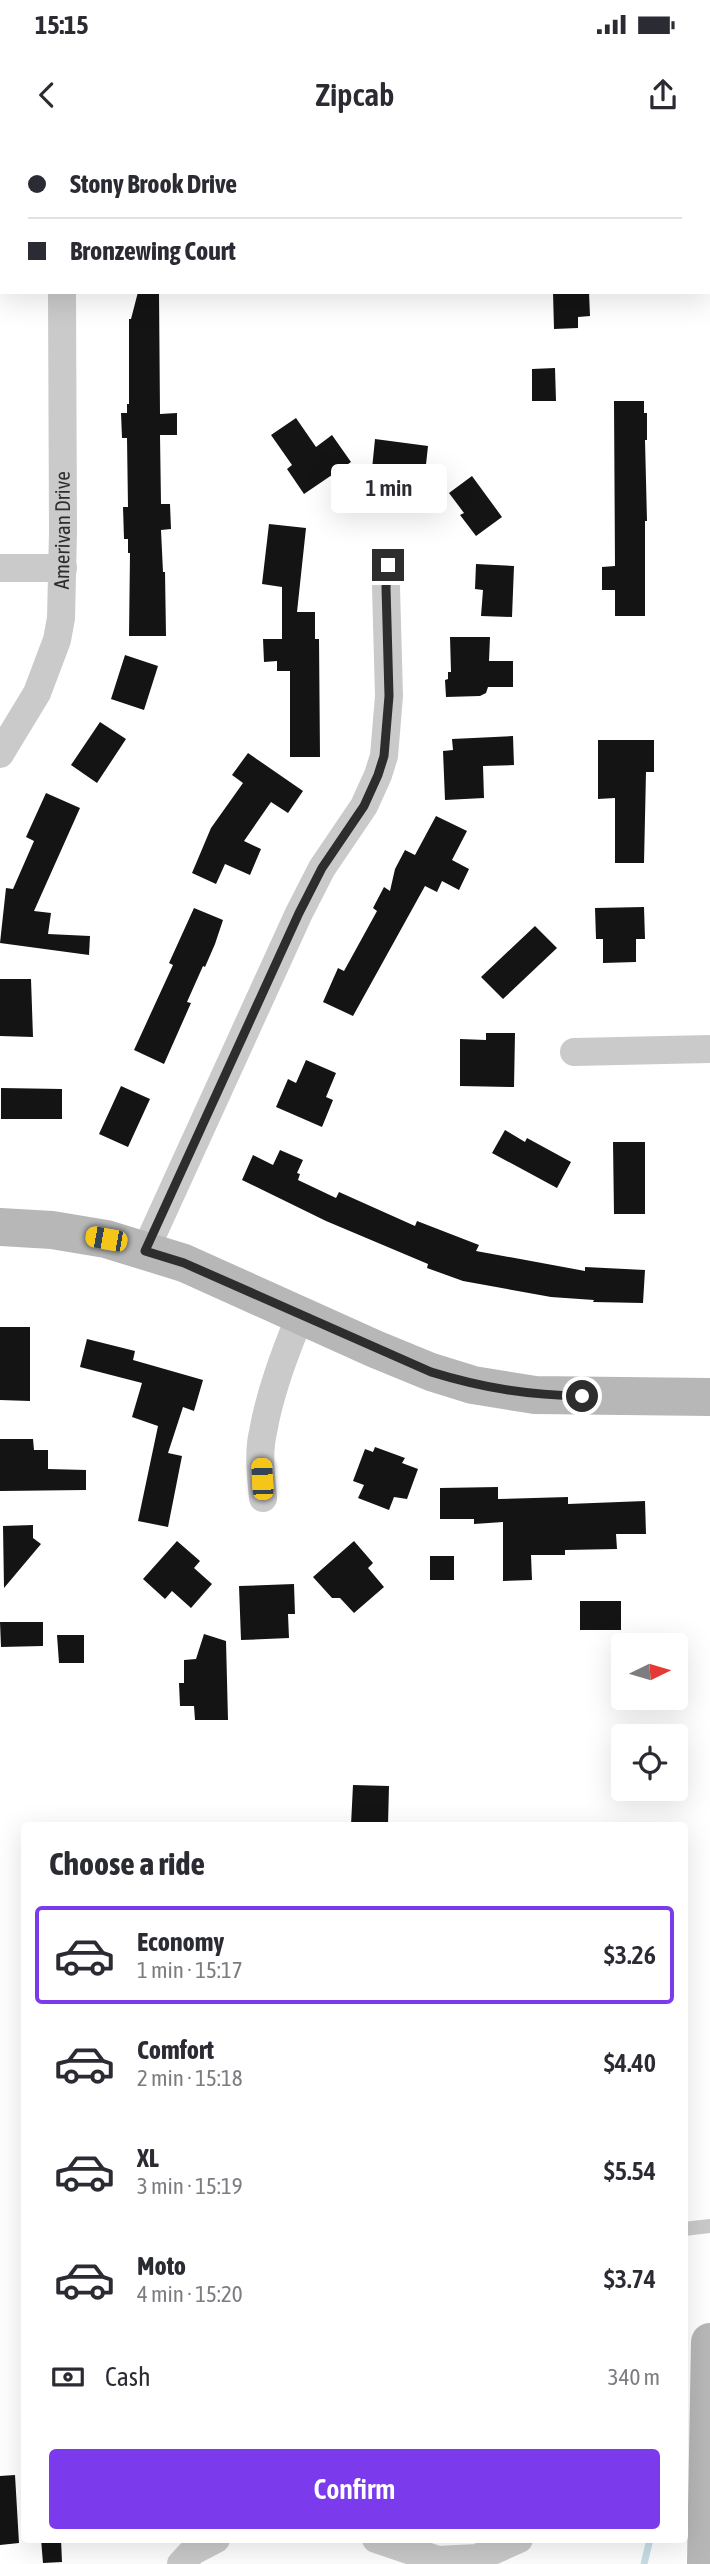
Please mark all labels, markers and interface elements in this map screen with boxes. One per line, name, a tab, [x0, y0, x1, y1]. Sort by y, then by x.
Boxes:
text: 15:15	[35, 10, 89, 40]
icon: back	[28, 76, 66, 114]
text: Zipcab	[316, 76, 394, 113]
icon: share	[644, 76, 682, 114]
text: Stony Brook Drive	[70, 169, 237, 199]
text: Bronzewing Court	[70, 236, 236, 266]
callout: 1 min	[330, 464, 446, 512]
street label: Amerivan Drive	[49, 471, 74, 590]
text: 1 min	[366, 475, 412, 501]
route end	[372, 549, 404, 581]
car	[84, 1225, 129, 1253]
route start	[566, 1380, 598, 1412]
car	[251, 1457, 274, 1501]
north arrow	[611, 1633, 688, 1710]
map controls	[611, 1633, 688, 1801]
button: locate	[611, 1724, 688, 1801]
text: Choose a ride	[49, 1845, 205, 1882]
icon: car	[53, 1924, 116, 1987]
text: Economy	[137, 1927, 224, 1957]
text: $3.26	[604, 1940, 656, 1970]
text: 1 min · 15:17	[137, 1957, 243, 1983]
icon: car	[53, 2032, 116, 2095]
text: Comfort	[137, 2035, 214, 2065]
text: $4.40	[604, 2048, 656, 2078]
text: 2 min · 15:18	[137, 2065, 243, 2091]
icon: car	[53, 2140, 116, 2203]
text: XL	[137, 2143, 159, 2173]
text: $5.54	[604, 2156, 656, 2186]
text: 3 min · 15:19	[137, 2173, 243, 2199]
icon: car	[53, 2248, 116, 2311]
text: Moto	[137, 2251, 186, 2281]
text: $3.74	[604, 2264, 656, 2294]
text: 4 min · 15:20	[137, 2281, 243, 2307]
icon: cash	[49, 2358, 87, 2396]
text: Cash	[105, 2362, 151, 2392]
text: 340 m	[608, 2364, 660, 2390]
button: Confirm	[49, 2449, 660, 2529]

